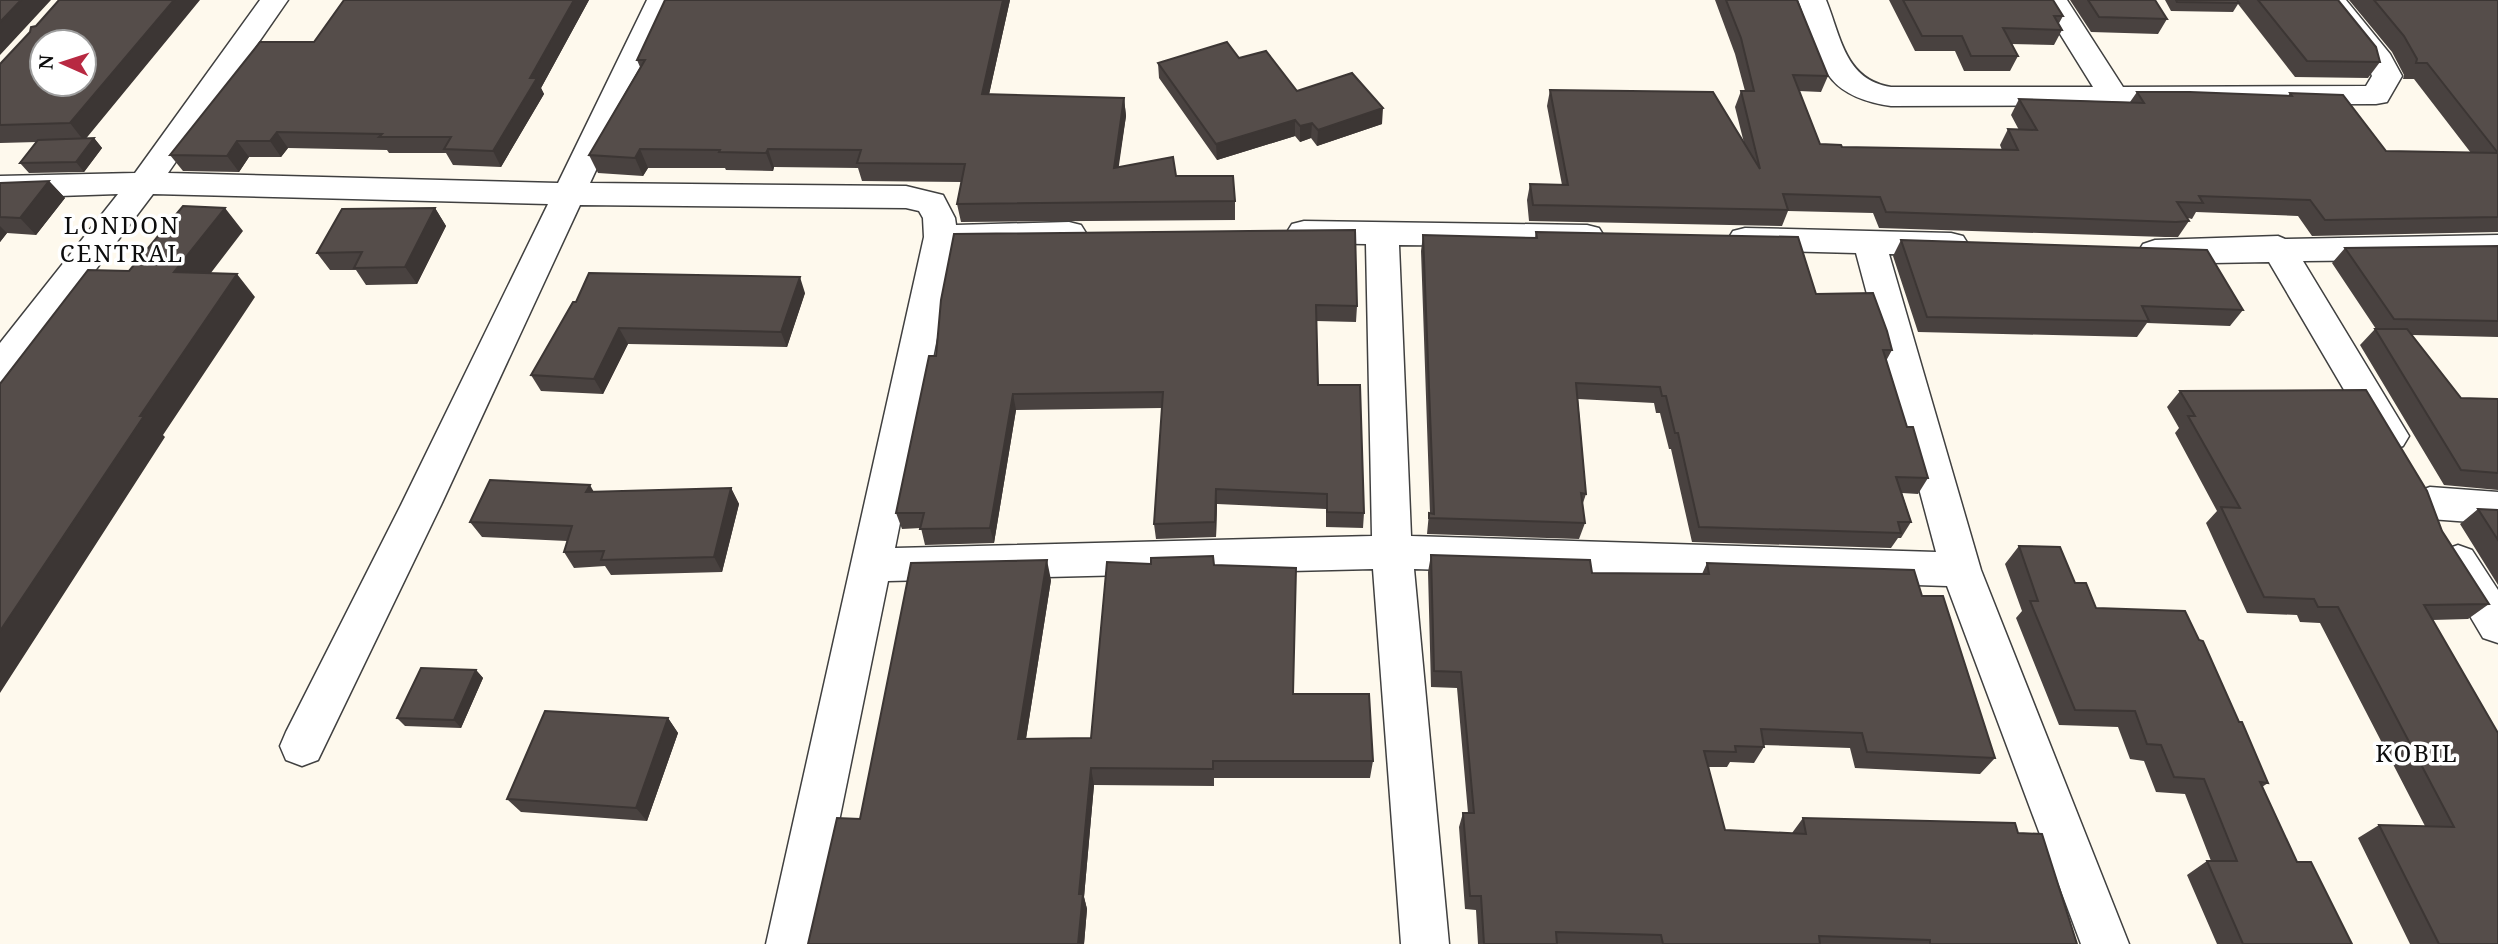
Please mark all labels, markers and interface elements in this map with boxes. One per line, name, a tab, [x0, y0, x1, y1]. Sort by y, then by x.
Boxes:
north arrow	[28, 28, 98, 98]
text: N	[33, 54, 59, 70]
district label: LONDON CENTRAL	[60, 208, 184, 269]
district label: KOBIL	[2375, 736, 2459, 769]

